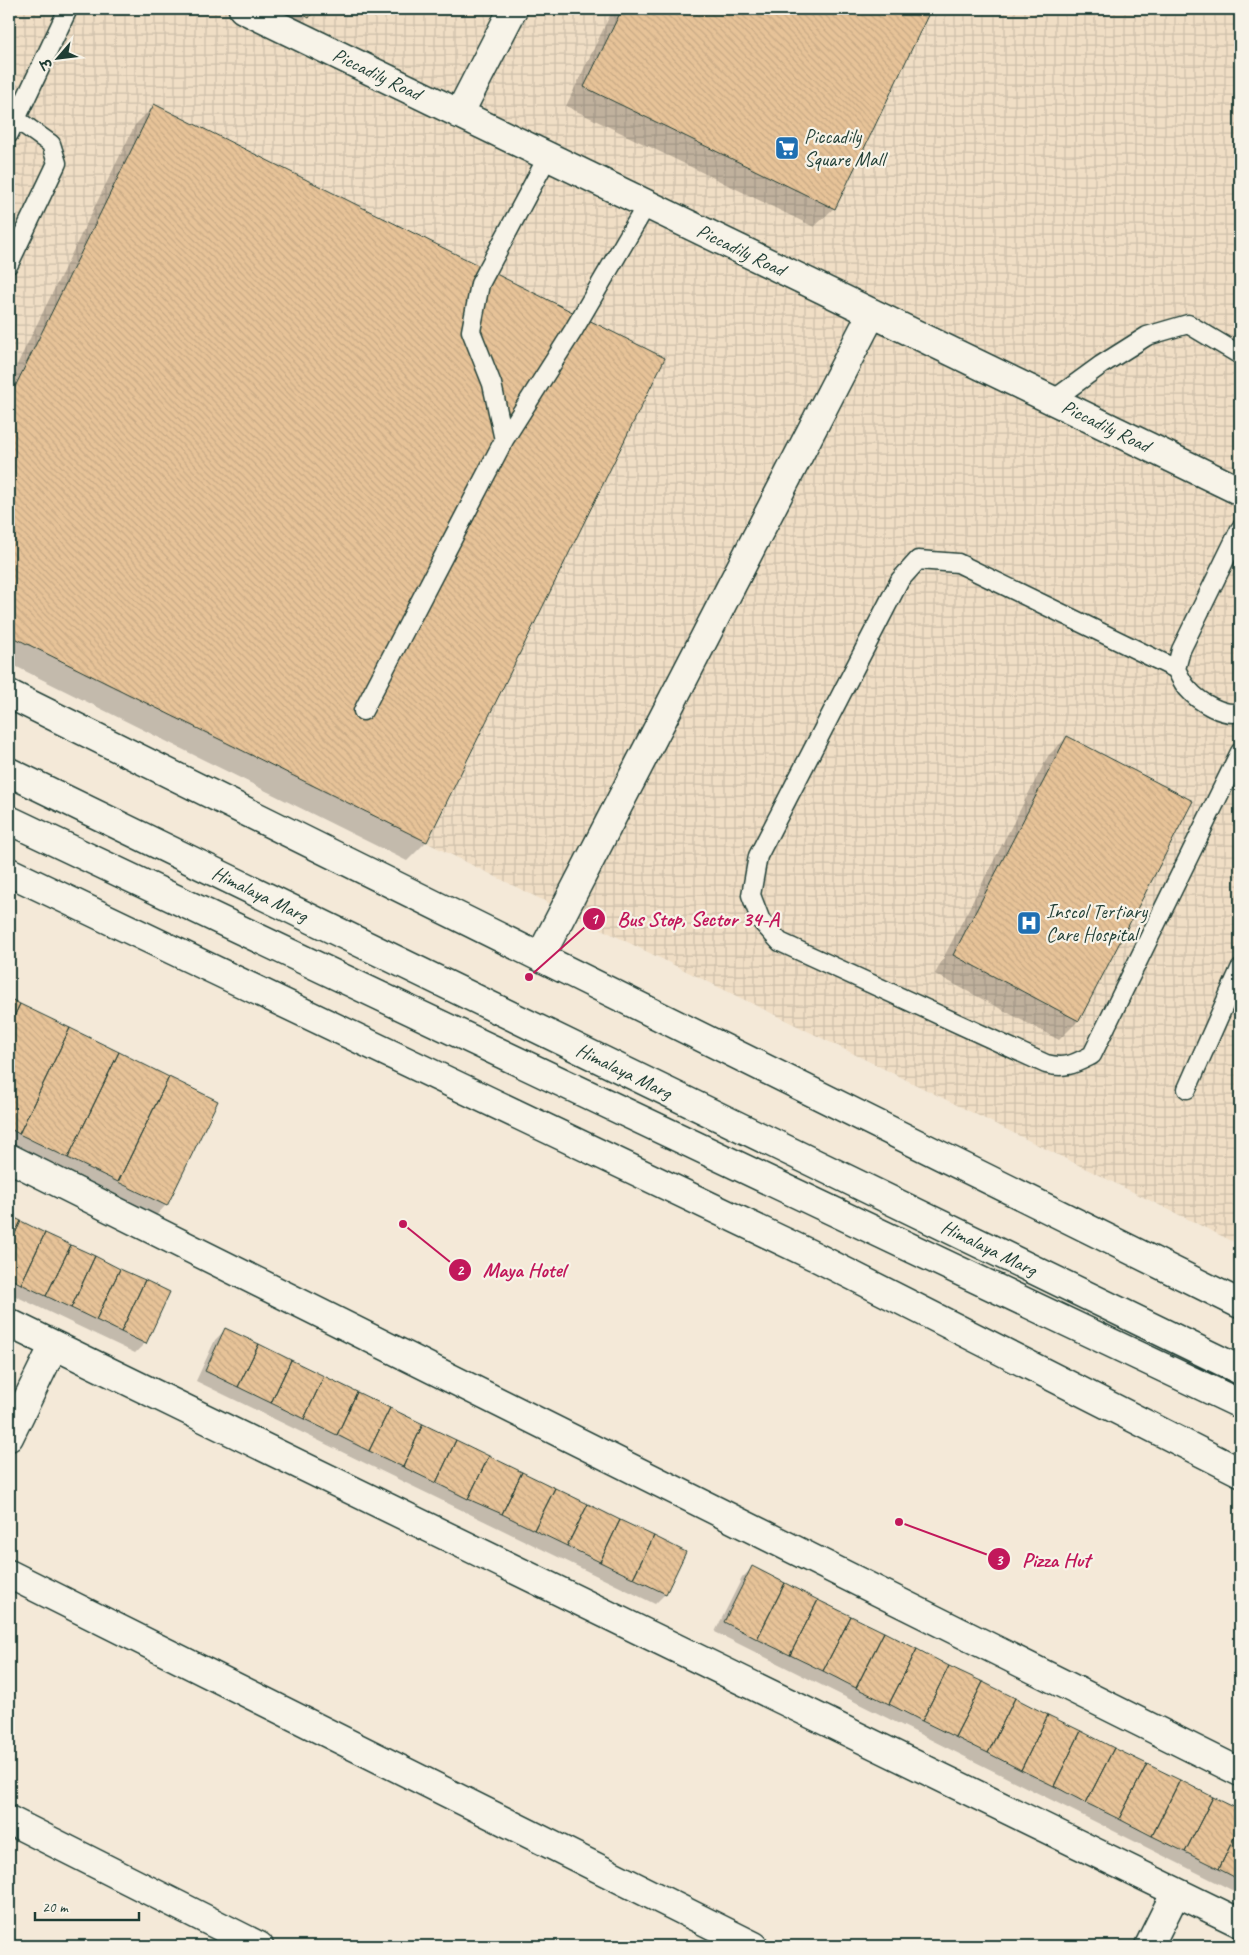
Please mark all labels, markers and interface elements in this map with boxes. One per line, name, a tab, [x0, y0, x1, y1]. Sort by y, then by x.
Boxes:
north arrow	[32, 32, 82, 82]
street label: Piccadily Road	[329, 42, 428, 108]
text: उ	[36, 54, 58, 74]
place label: Piccadily Square Mall	[804, 124, 888, 172]
supermarket icon: Piccadily Square Mall	[774, 135, 800, 161]
street label: Piccadily Road	[693, 218, 792, 284]
street label: Piccadily Road	[1058, 394, 1157, 460]
street label: Himalaya Marg	[208, 860, 314, 929]
place label: Inscol Tertiary Care Hospital	[1046, 899, 1148, 947]
callout: Bus Stop, Sector 34-A	[582, 901, 789, 937]
text: Bus Stop, Sector 34-A	[617, 906, 780, 932]
text: 1	[591, 910, 600, 929]
hospital icon: Inscol Tertiary Care Hospital	[1016, 910, 1042, 936]
street label: Himalaya Marg	[572, 1037, 678, 1106]
street label: Himalaya Marg	[937, 1214, 1043, 1283]
callout: Maya Hotel	[447, 1252, 575, 1288]
text: Maya Hotel	[483, 1257, 569, 1283]
text: 2	[457, 1261, 465, 1280]
callout: Pizza Hut	[987, 1541, 1100, 1577]
text: Pizza Hut	[1022, 1547, 1093, 1573]
text: 3	[996, 1551, 1004, 1570]
scale bar	[35, 1890, 139, 1922]
text: 20 m	[42, 1898, 69, 1917]

